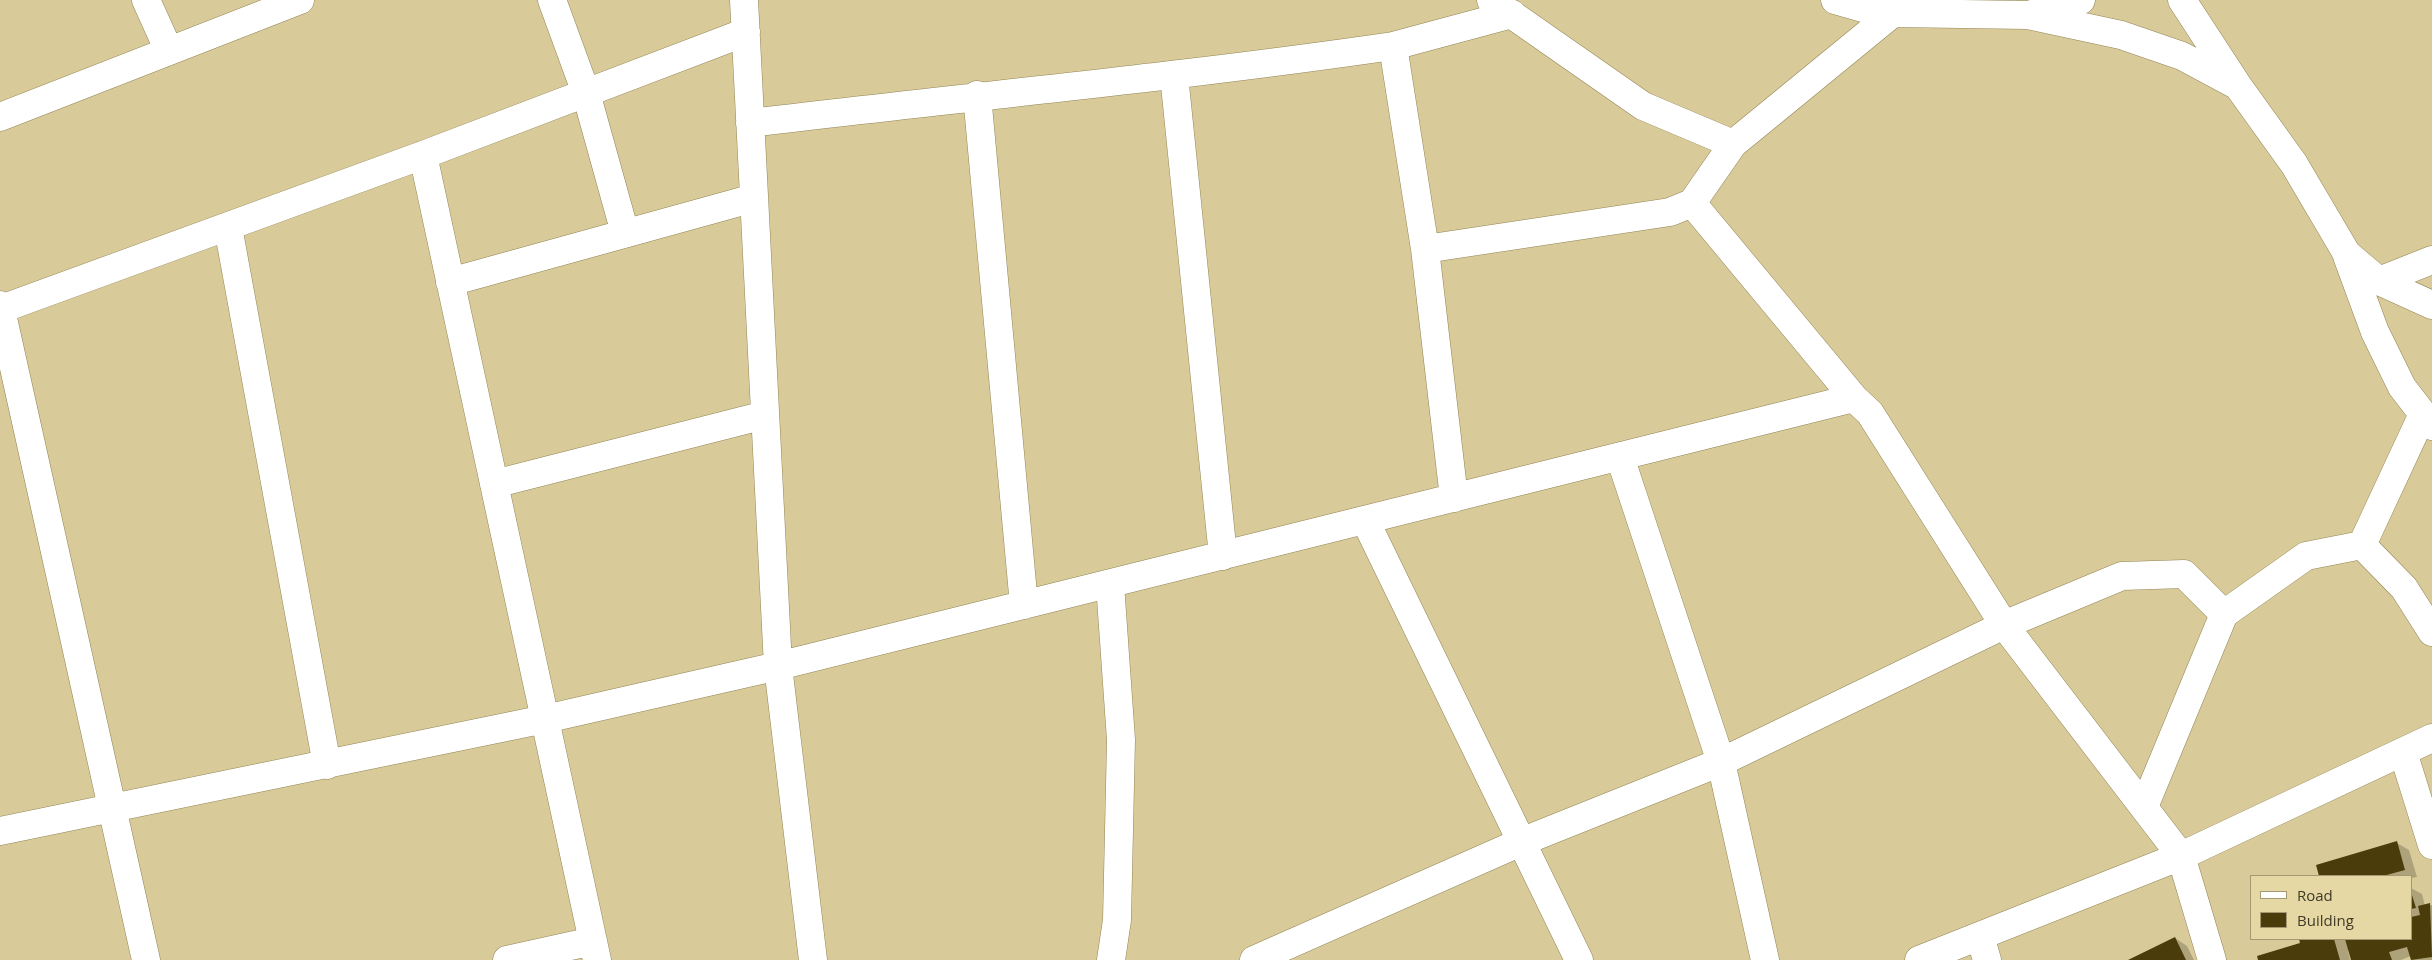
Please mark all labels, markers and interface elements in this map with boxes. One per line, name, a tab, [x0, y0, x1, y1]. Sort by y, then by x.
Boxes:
legend	[2250, 875, 2412, 940]
text: Road	[2297, 885, 2333, 905]
text: Building	[2297, 910, 2354, 930]

